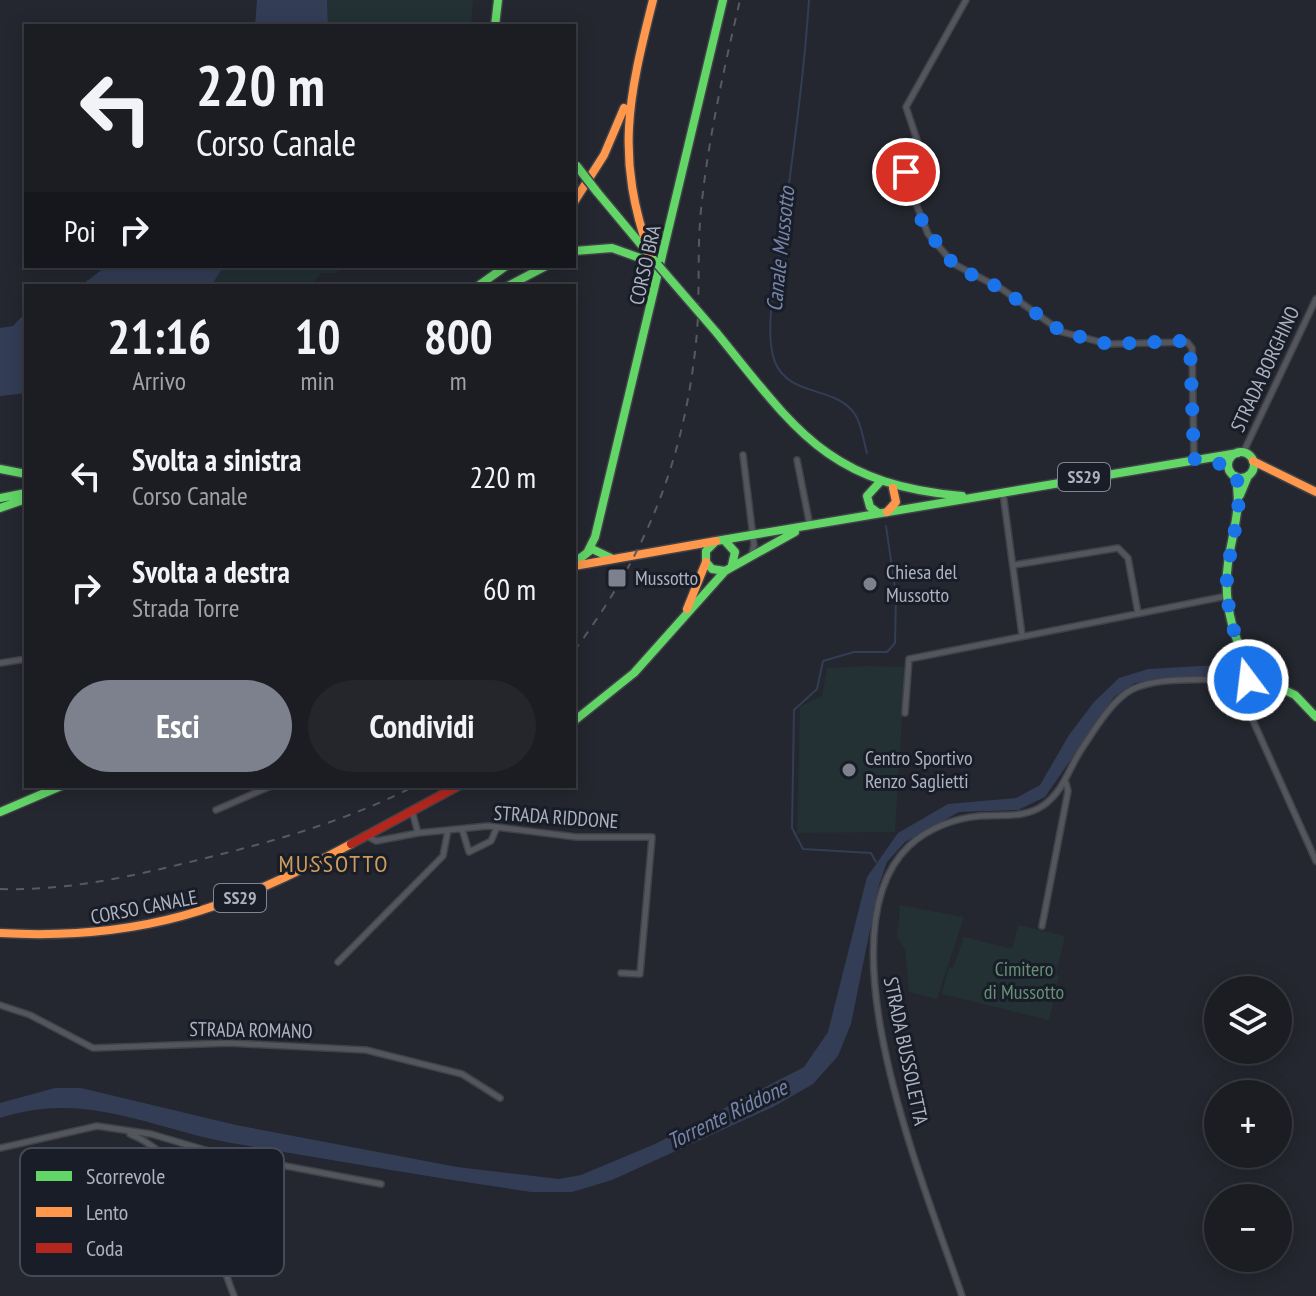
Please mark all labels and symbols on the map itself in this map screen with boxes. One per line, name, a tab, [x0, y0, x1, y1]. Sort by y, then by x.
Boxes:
pin	[872, 138, 940, 206]
water label: Canale Mussotto	[760, 184, 801, 313]
street label: CORSO BRA	[623, 222, 667, 307]
street label: STRADA BORGHINO	[1225, 302, 1305, 436]
road number: SS29	[1058, 463, 1110, 491]
place label: Chiesa del Mussotto	[886, 559, 957, 608]
place label: Mussotto	[635, 565, 698, 591]
marker: Mussotto	[606, 567, 628, 589]
marker: Chiesa del Mussotto	[861, 575, 879, 593]
position arrow	[1206, 638, 1290, 722]
place label: Centro Sportivo Renzo Saglietti	[865, 745, 973, 794]
marker: Centro Sportivo Renzo Saglietti	[840, 761, 858, 779]
street label: STRADA RIDDONE	[493, 800, 619, 834]
district label: MUSSOTTO	[279, 848, 389, 879]
street label: CORSO CANALE	[88, 884, 200, 930]
road number: SS29	[214, 884, 266, 912]
park label: Cimitero di Mussotto	[984, 956, 1064, 1005]
street label: STRADA BUSSOLETTA	[878, 975, 934, 1128]
street label: STRADA ROMANO	[189, 1016, 313, 1044]
water label: Torrente Riddone	[662, 1072, 793, 1155]
legend	[20, 1148, 284, 1276]
text: Scorrevole	[86, 1162, 165, 1190]
text: Lento	[86, 1198, 128, 1226]
text: Coda	[86, 1234, 123, 1262]

